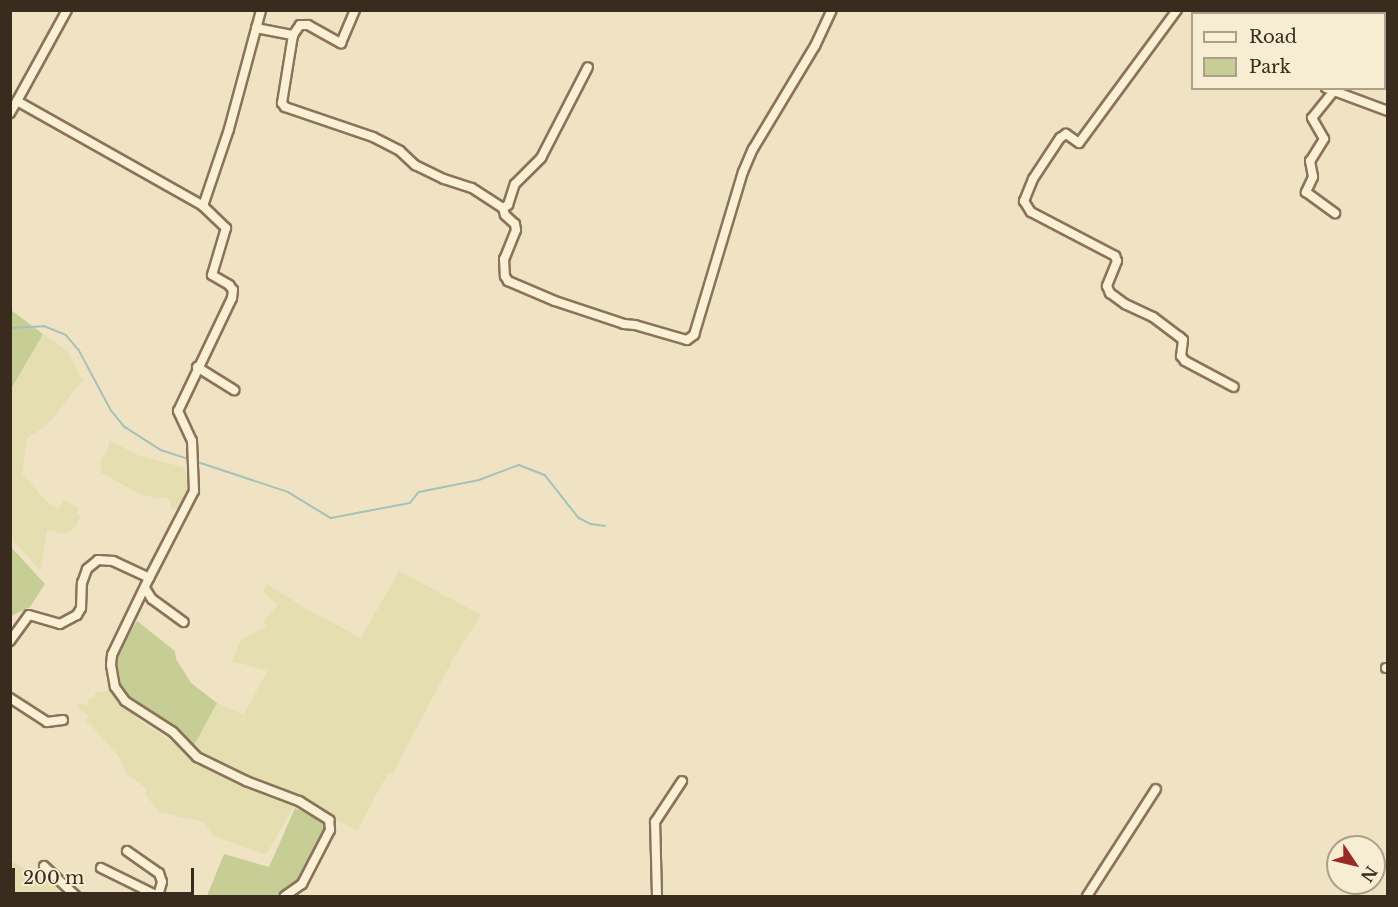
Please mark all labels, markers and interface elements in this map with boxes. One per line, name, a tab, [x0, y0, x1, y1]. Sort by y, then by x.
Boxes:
legend	[1191, 12, 1386, 90]
text: Road	[1249, 26, 1297, 48]
text: Park	[1249, 56, 1291, 78]
north arrow	[1326, 835, 1386, 895]
scale bar	[15, 856, 196, 894]
text: N	[1357, 862, 1382, 886]
text: 200 m	[23, 867, 84, 889]

